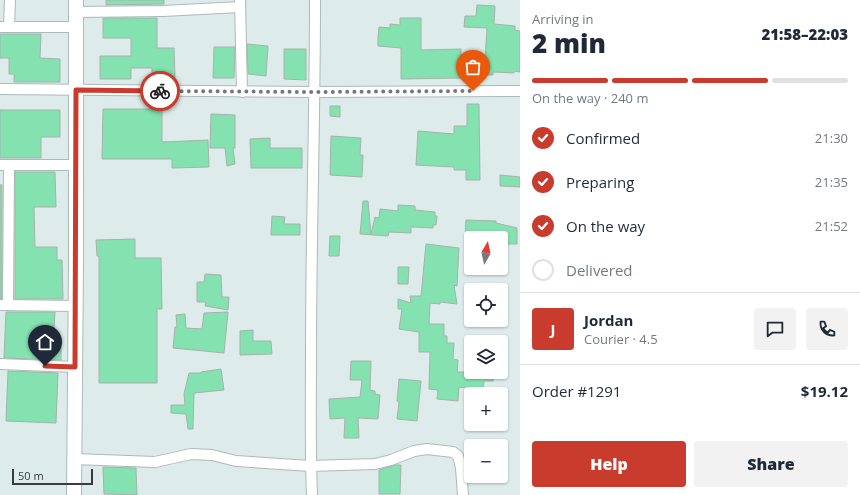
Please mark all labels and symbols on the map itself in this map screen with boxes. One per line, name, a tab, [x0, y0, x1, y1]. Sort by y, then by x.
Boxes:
pin	[456, 50, 490, 91]
courier	[140, 71, 180, 111]
north arrow	[464, 231, 508, 275]
pin	[28, 325, 62, 366]
scale bar	[12, 467, 93, 486]

